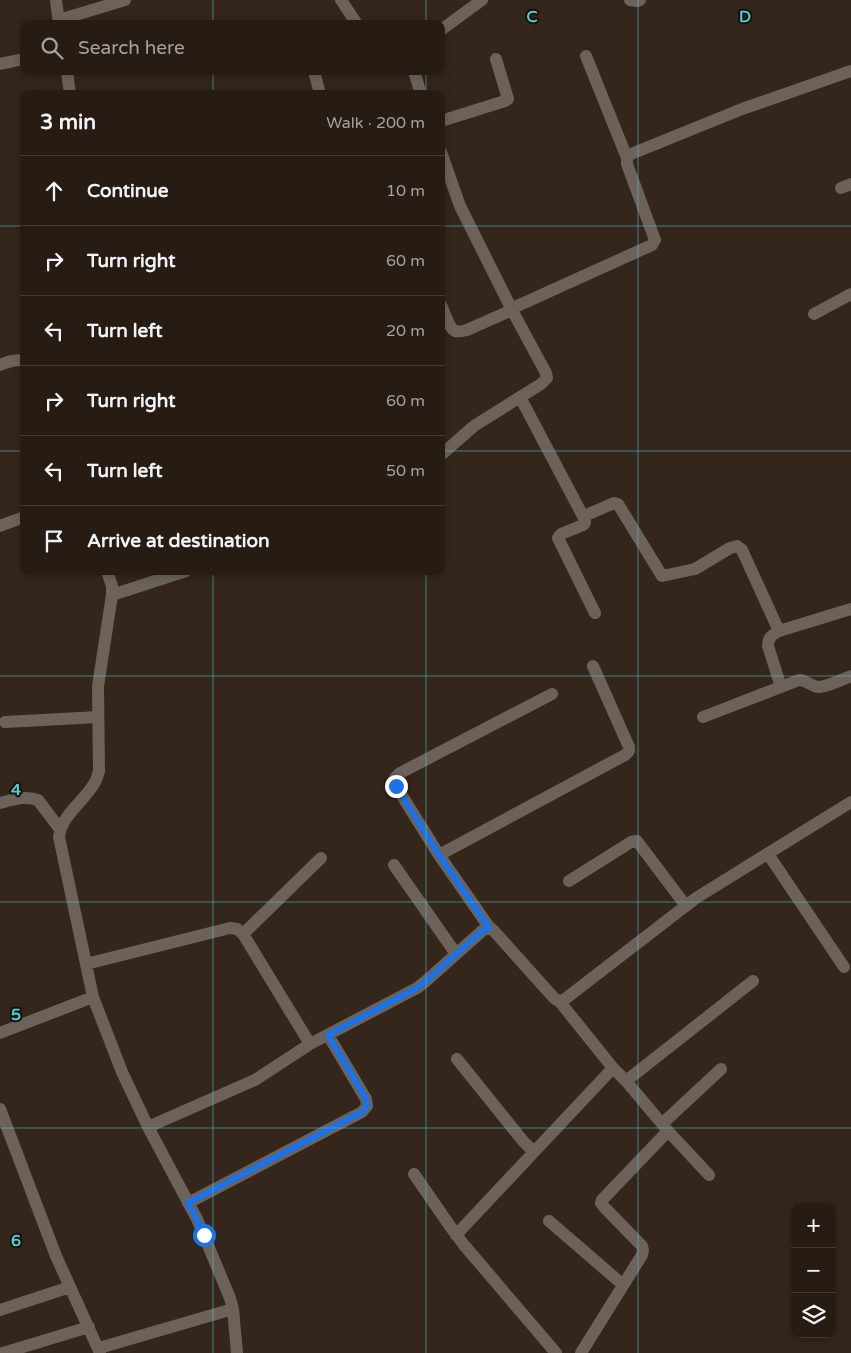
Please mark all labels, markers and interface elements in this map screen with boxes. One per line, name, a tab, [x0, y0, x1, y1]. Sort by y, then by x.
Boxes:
text: C	[526, 7, 538, 27]
text: D	[739, 7, 751, 27]
search box	[20, 20, 445, 75]
icon: search	[38, 34, 66, 62]
text: Search here	[78, 37, 185, 59]
text: 3 min	[40, 110, 96, 135]
text: Walk · 200 m	[326, 113, 425, 133]
icon: ahead	[40, 177, 68, 205]
text: Continue	[87, 180, 169, 202]
text: 10 m	[386, 181, 425, 201]
icon: right	[40, 247, 68, 275]
text: Turn right	[87, 250, 175, 272]
text: 60 m	[386, 251, 425, 271]
icon: left	[40, 317, 68, 345]
text: Turn left	[87, 320, 163, 342]
text: 20 m	[386, 321, 425, 341]
icon: right	[40, 387, 68, 415]
text: Turn right	[87, 390, 175, 412]
text: 60 m	[386, 391, 425, 411]
icon: left	[40, 457, 68, 485]
text: Turn left	[87, 460, 163, 482]
text: 50 m	[386, 461, 425, 481]
icon: arrive	[40, 527, 68, 555]
text: Arrive at destination	[87, 530, 270, 552]
route end	[385, 775, 408, 798]
text: 4	[11, 780, 21, 800]
text: 5	[11, 1005, 21, 1025]
map controls	[791, 1203, 836, 1338]
button: +	[791, 1203, 836, 1248]
route start	[193, 1224, 216, 1247]
text: 6	[11, 1231, 21, 1251]
button: −	[791, 1248, 836, 1293]
button: layers	[791, 1293, 836, 1338]

